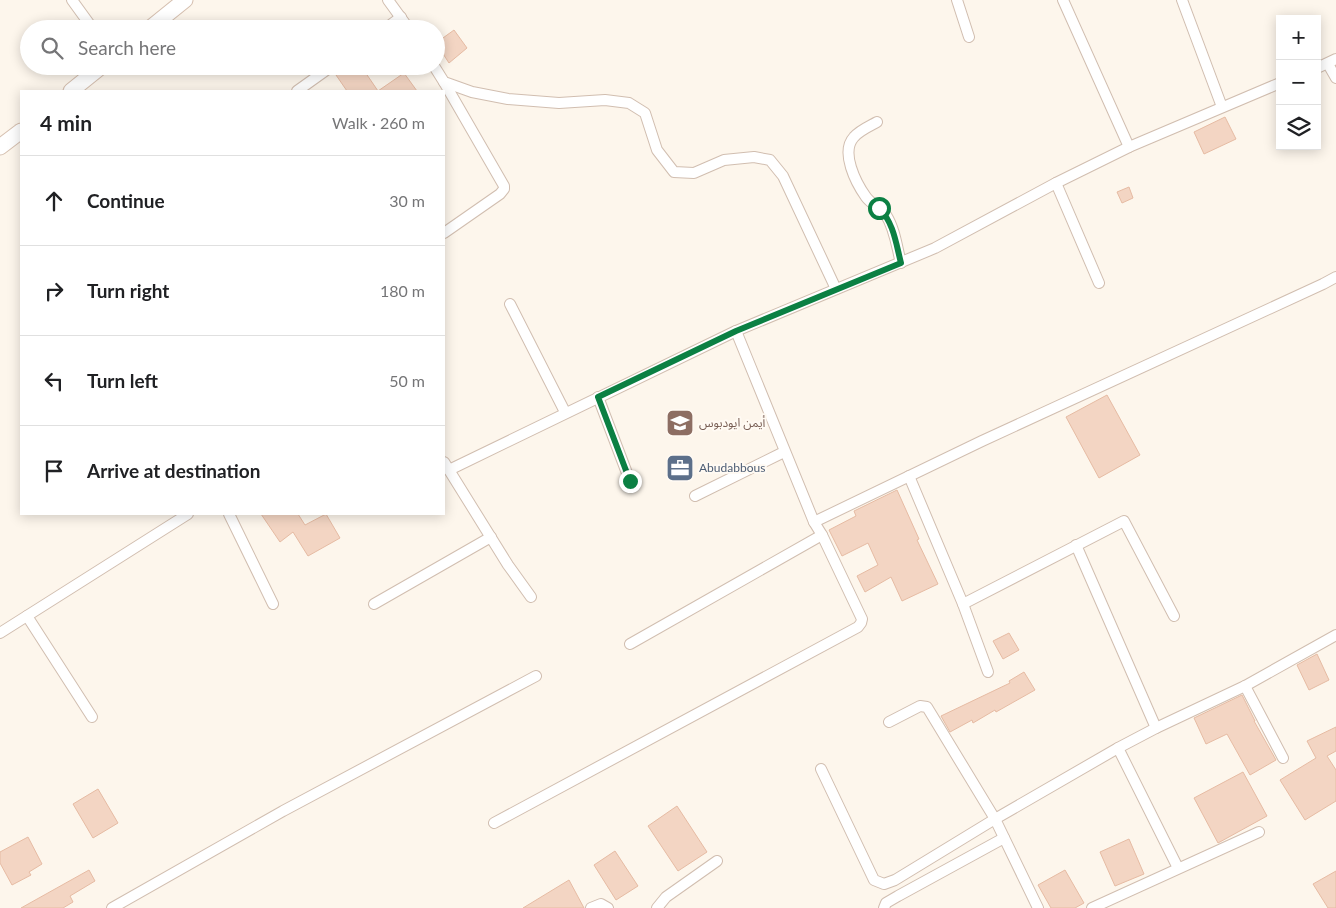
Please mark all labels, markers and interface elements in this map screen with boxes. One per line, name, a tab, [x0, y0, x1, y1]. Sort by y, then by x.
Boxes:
map controls	[1276, 15, 1321, 150]
button: +	[1276, 15, 1321, 60]
search box	[20, 20, 445, 75]
icon: search	[38, 34, 66, 62]
text: Search here	[78, 36, 176, 59]
button: −	[1276, 60, 1321, 105]
button: layers	[1276, 105, 1321, 150]
text: 4 min	[40, 110, 92, 135]
text: Walk · 260 m	[332, 113, 425, 132]
icon: ahead	[40, 187, 68, 215]
text: Continue	[87, 189, 165, 212]
text: 30 m	[389, 191, 425, 210]
route start	[868, 197, 891, 220]
icon: right	[40, 277, 68, 305]
text: Turn right	[87, 279, 169, 302]
text: 180 m	[380, 281, 425, 300]
icon: left	[40, 367, 68, 395]
text: Turn left	[87, 369, 158, 392]
text: 50 m	[389, 371, 425, 390]
school or university icon: أيمن ايودبوس	[665, 408, 695, 438]
place label: أيمن ايودبوس	[699, 415, 766, 430]
office icon: Abudabbous	[665, 453, 695, 483]
icon: arrive	[40, 457, 68, 485]
text: Arrive at destination	[87, 459, 260, 482]
place label: Abudabbous	[699, 460, 765, 475]
route end	[619, 470, 642, 493]

